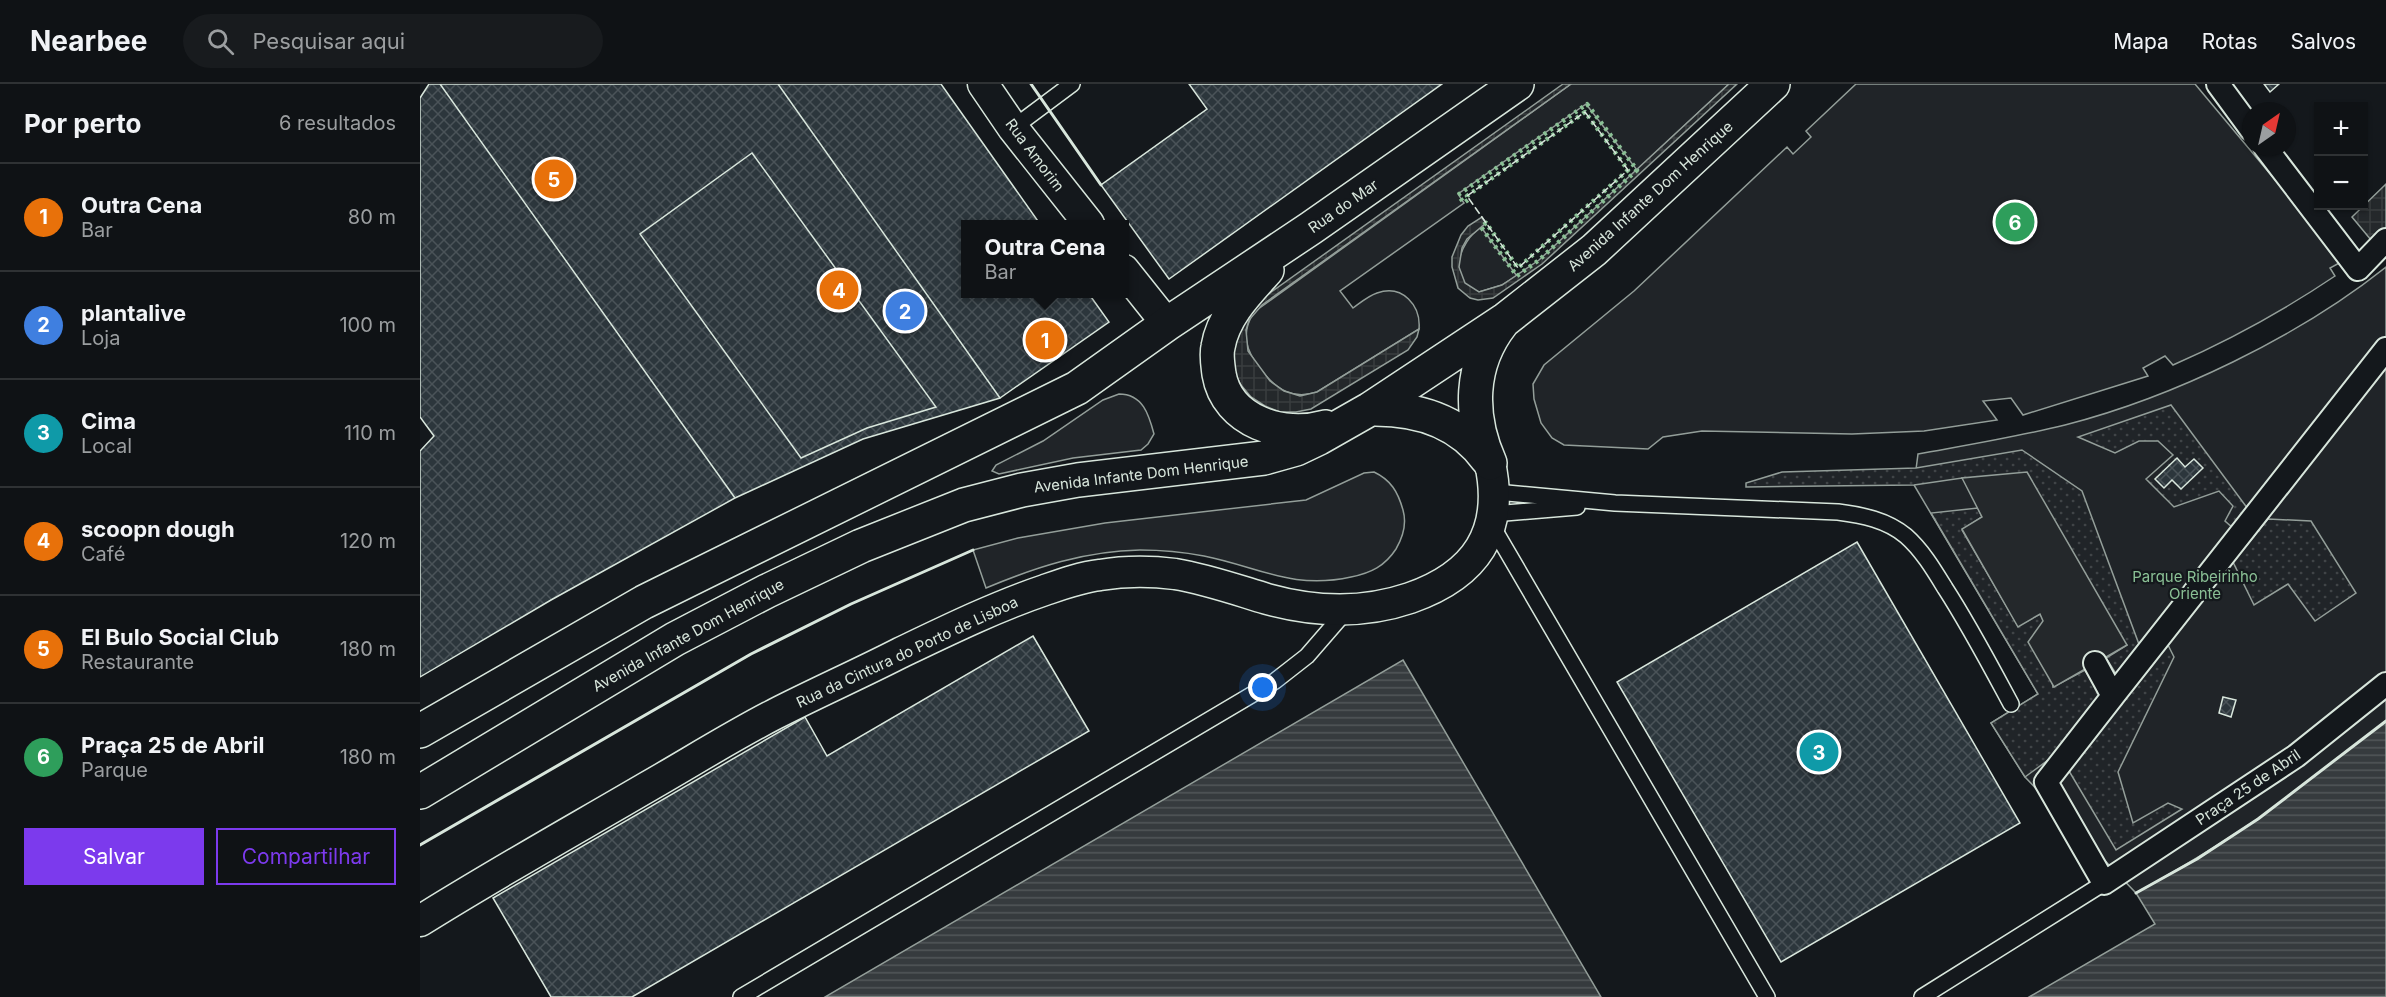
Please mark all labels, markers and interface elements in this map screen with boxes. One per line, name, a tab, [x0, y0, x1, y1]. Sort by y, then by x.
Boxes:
search box	[183, 14, 603, 68]
text: Nearbee	[30, 24, 147, 58]
icon: search	[204, 25, 237, 58]
text: Pesquisar aqui	[252, 28, 405, 54]
text: Mapa	[2113, 29, 2169, 54]
text: Rotas	[2202, 29, 2257, 54]
text: Salvos	[2290, 29, 2356, 54]
north arrow	[2242, 102, 2296, 156]
map controls	[2314, 102, 2368, 210]
button: +	[2314, 102, 2368, 156]
text: Por perto	[24, 108, 142, 139]
text: 6 resultados	[279, 111, 396, 135]
street label: Rua Amorim	[1001, 115, 1069, 195]
street label: Avenida Infante Dom Henrique	[1563, 117, 1737, 275]
pin: 5	[534, 156, 574, 202]
button: −	[2314, 156, 2368, 210]
street label: Rua do Mar	[1304, 175, 1382, 237]
text: Outra Cena	[81, 192, 202, 218]
pin: 6	[1996, 200, 2034, 244]
text: 1	[39, 205, 48, 229]
text: 80 m	[348, 205, 396, 229]
text: Bar	[81, 218, 113, 242]
popup	[961, 220, 1129, 298]
text: Outra Cena	[984, 234, 1106, 260]
text: Bar	[984, 260, 1016, 284]
pin: 4	[820, 268, 858, 312]
pin: 2	[886, 288, 924, 334]
text: plantalive	[81, 300, 186, 326]
text: 2	[37, 313, 50, 337]
text: 100 m	[339, 313, 396, 337]
pin: 1	[1026, 318, 1064, 362]
text: Loja	[81, 326, 120, 350]
text: Cima	[81, 408, 136, 434]
text: 3	[37, 421, 50, 445]
text: 110 m	[344, 421, 396, 445]
text: Local	[81, 434, 132, 458]
street label: Avenida Infante Dom Henrique	[1033, 451, 1249, 497]
text: scoopn dough	[81, 516, 235, 542]
text: 4	[37, 529, 50, 553]
text: 120 m	[340, 529, 396, 553]
text: Café	[81, 542, 125, 566]
park label: Parque Ribeirinho Oriente	[2132, 567, 2258, 603]
street label: Avenida Infante Dom Henrique	[589, 574, 787, 696]
street label: Rua da Cintura do Porto de Lisboa	[793, 592, 1021, 712]
text: El Bulo Social Club	[81, 624, 279, 650]
text: 5	[37, 637, 50, 661]
text: 180 m	[340, 637, 396, 661]
text: Restaurante	[81, 650, 194, 674]
your location	[1248, 673, 1277, 702]
pin: 3	[1800, 730, 1838, 774]
text: Praça 25 de Abril	[81, 732, 264, 758]
text: 6	[37, 745, 50, 769]
text: 180 m	[340, 745, 396, 769]
street label: Praça 25 de Abril	[2192, 745, 2304, 829]
text: Parque	[81, 758, 148, 782]
button: Salvar	[24, 828, 204, 885]
button: Compartilhar	[216, 828, 396, 885]

